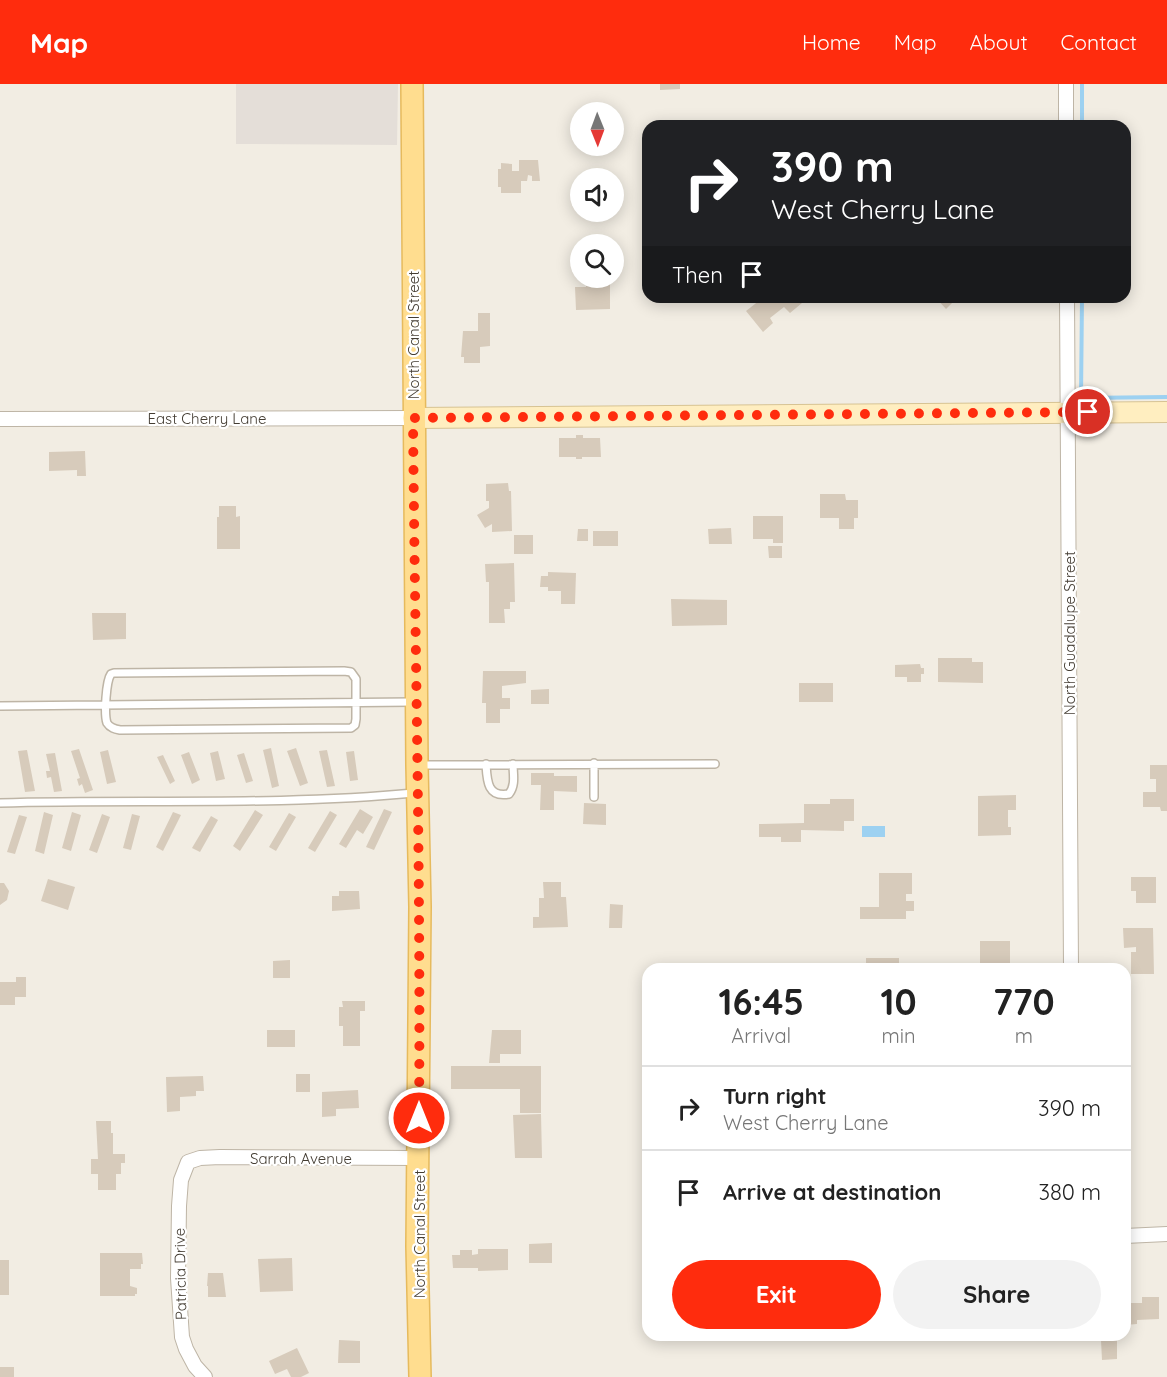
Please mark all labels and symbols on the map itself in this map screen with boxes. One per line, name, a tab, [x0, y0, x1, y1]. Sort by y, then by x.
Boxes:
north arrow	[570, 102, 624, 156]
street label: North Canal Street	[404, 271, 423, 399]
pin	[1062, 386, 1113, 437]
street label: East Cherry Lane	[148, 409, 267, 428]
street label: North Guadalupe Street	[1060, 551, 1079, 715]
position arrow	[387, 1086, 451, 1150]
street label: Sarrah Avenue	[250, 1149, 352, 1168]
street label: North Canal Street	[410, 1170, 429, 1298]
street label: Patricia Drive	[170, 1228, 190, 1320]

